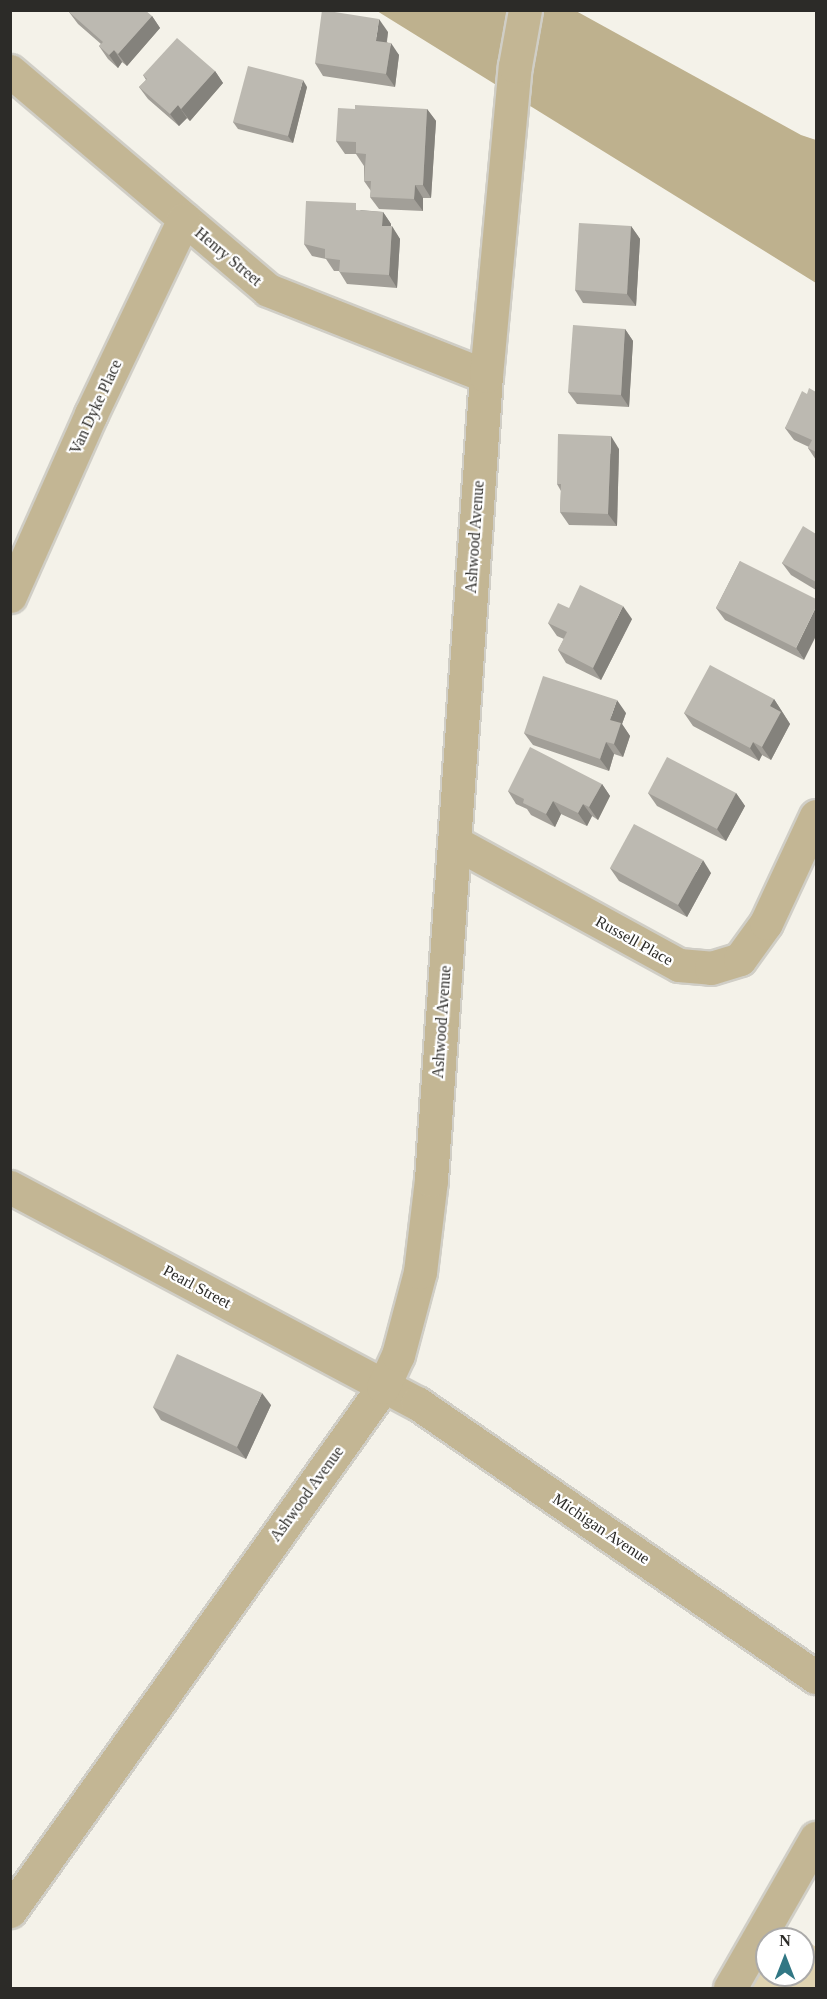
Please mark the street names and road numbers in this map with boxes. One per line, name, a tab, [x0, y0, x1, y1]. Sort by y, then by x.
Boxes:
street label: Henry Street	[191, 224, 265, 290]
street label: Van Dyke Place	[66, 357, 126, 457]
street label: Ashwood Avenue	[461, 480, 489, 594]
street label: Russell Place	[592, 912, 676, 970]
street label: Ashwood Avenue	[428, 965, 456, 1079]
street label: Pearl Street	[160, 1261, 234, 1313]
street label: Ashwood Avenue	[266, 1442, 348, 1546]
street label: Michigan Avenue	[548, 1489, 654, 1569]

